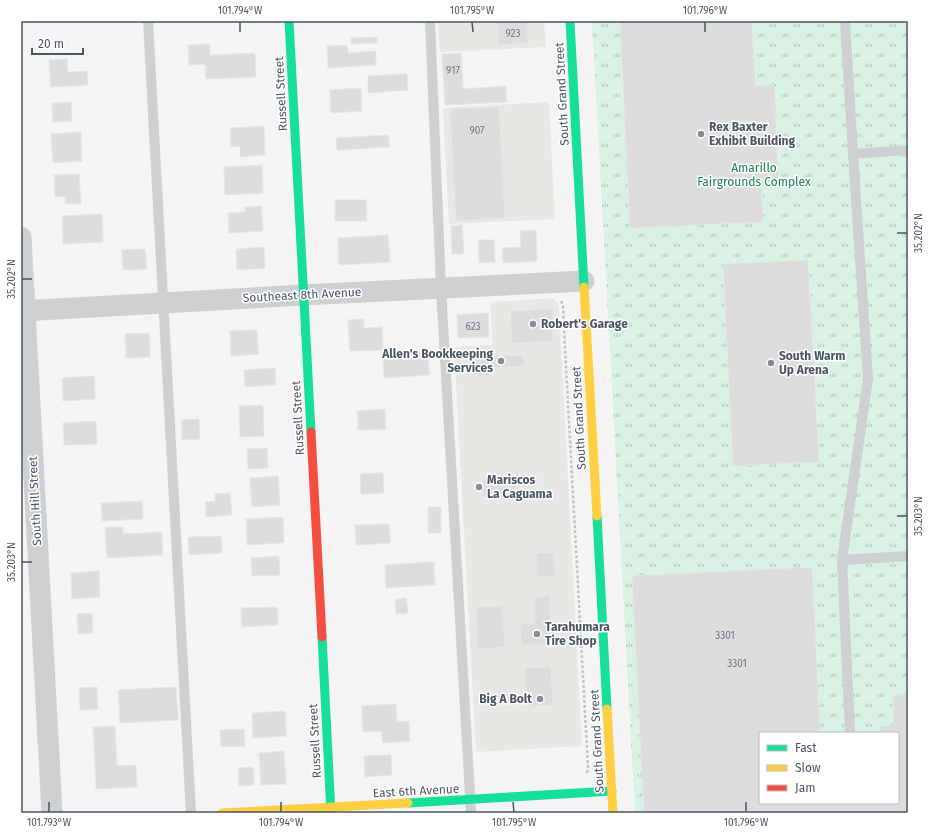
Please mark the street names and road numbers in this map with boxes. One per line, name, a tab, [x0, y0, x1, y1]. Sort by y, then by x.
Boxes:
street label: South Grand Street	[552, 41, 572, 146]
street label: Russell Street	[272, 56, 290, 132]
street label: Southeast 8th Avenue	[242, 285, 362, 305]
street label: South Grand Street	[569, 365, 589, 470]
street label: Russell Street	[289, 380, 307, 456]
street label: South Hill Street	[26, 455, 44, 546]
street label: South Grand Street	[587, 688, 607, 793]
street label: Russell Street	[306, 703, 324, 779]
street label: East 6th Avenue	[372, 782, 460, 800]

